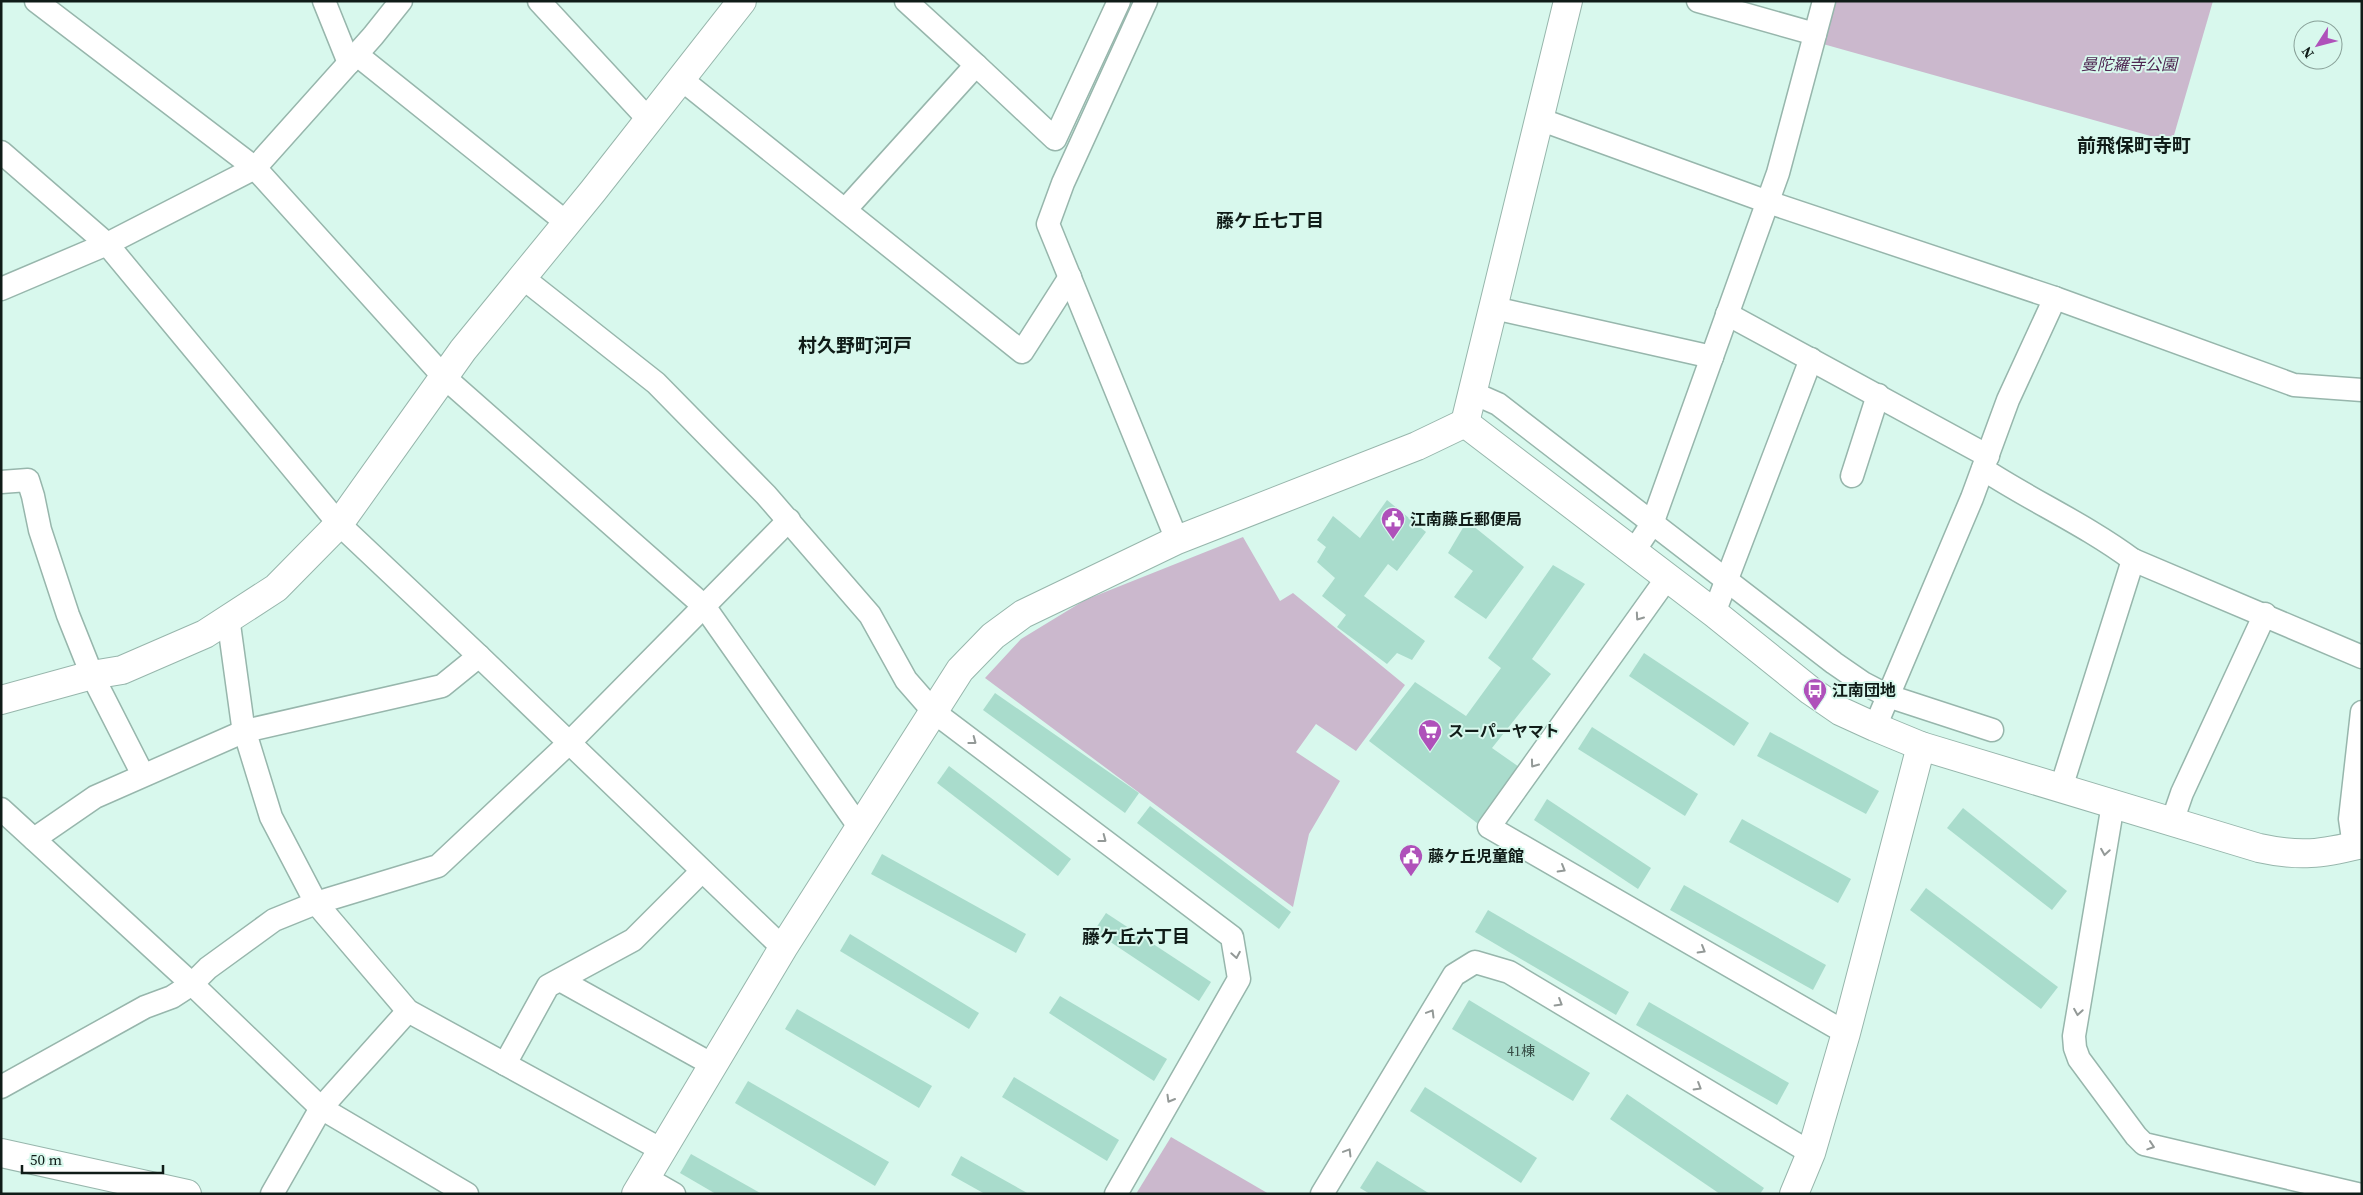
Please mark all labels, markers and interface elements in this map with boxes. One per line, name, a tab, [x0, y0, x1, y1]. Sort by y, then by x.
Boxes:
north arrow	[2293, 20, 2343, 70]
text: N	[2296, 43, 2319, 63]
park label: 曼陀羅寺公園	[2081, 53, 2179, 75]
district label: 前飛保町寺町	[2077, 132, 2191, 158]
district label: 藤ケ丘七丁目	[1216, 208, 1324, 233]
district label: 村久野町河戸	[798, 332, 912, 358]
public building icon: 江南藤丘郵便局	[1380, 506, 1406, 540]
place label: 江南藤丘郵便局	[1410, 508, 1522, 530]
one-way arrow	[1636, 611, 1645, 621]
bus stop icon: 江南団地	[1802, 677, 1828, 711]
place label: 江南団地	[1832, 679, 1896, 701]
supermarket icon: スーパーヤマト	[1417, 718, 1443, 752]
place label: スーパーヤマト	[1448, 720, 1560, 742]
one-way arrow	[967, 735, 977, 744]
one-way arrow	[1531, 758, 1540, 768]
one-way arrow	[1097, 834, 1106, 842]
public building icon: 藤ケ丘児童館	[1398, 843, 1424, 877]
place label: 藤ケ丘児童館	[1428, 845, 1524, 867]
one-way arrow	[2100, 847, 2110, 856]
one-way arrow	[1556, 863, 1565, 873]
district label: 藤ケ丘六丁目	[1082, 924, 1190, 949]
one-way arrow	[1697, 944, 1706, 954]
one-way arrow	[1230, 950, 1240, 959]
one-way arrow	[1553, 996, 1562, 1006]
one-way arrow	[2073, 1008, 2083, 1016]
one-way arrow	[1425, 1009, 1435, 1018]
house number: 41棟	[1507, 1041, 1535, 1061]
one-way arrow	[1692, 1080, 1701, 1090]
one-way arrow	[1167, 1093, 1177, 1102]
one-way arrow	[2147, 1140, 2155, 1150]
scale bar	[22, 1142, 164, 1174]
one-way arrow	[1341, 1148, 1351, 1157]
text: 50 m	[30, 1149, 62, 1170]

